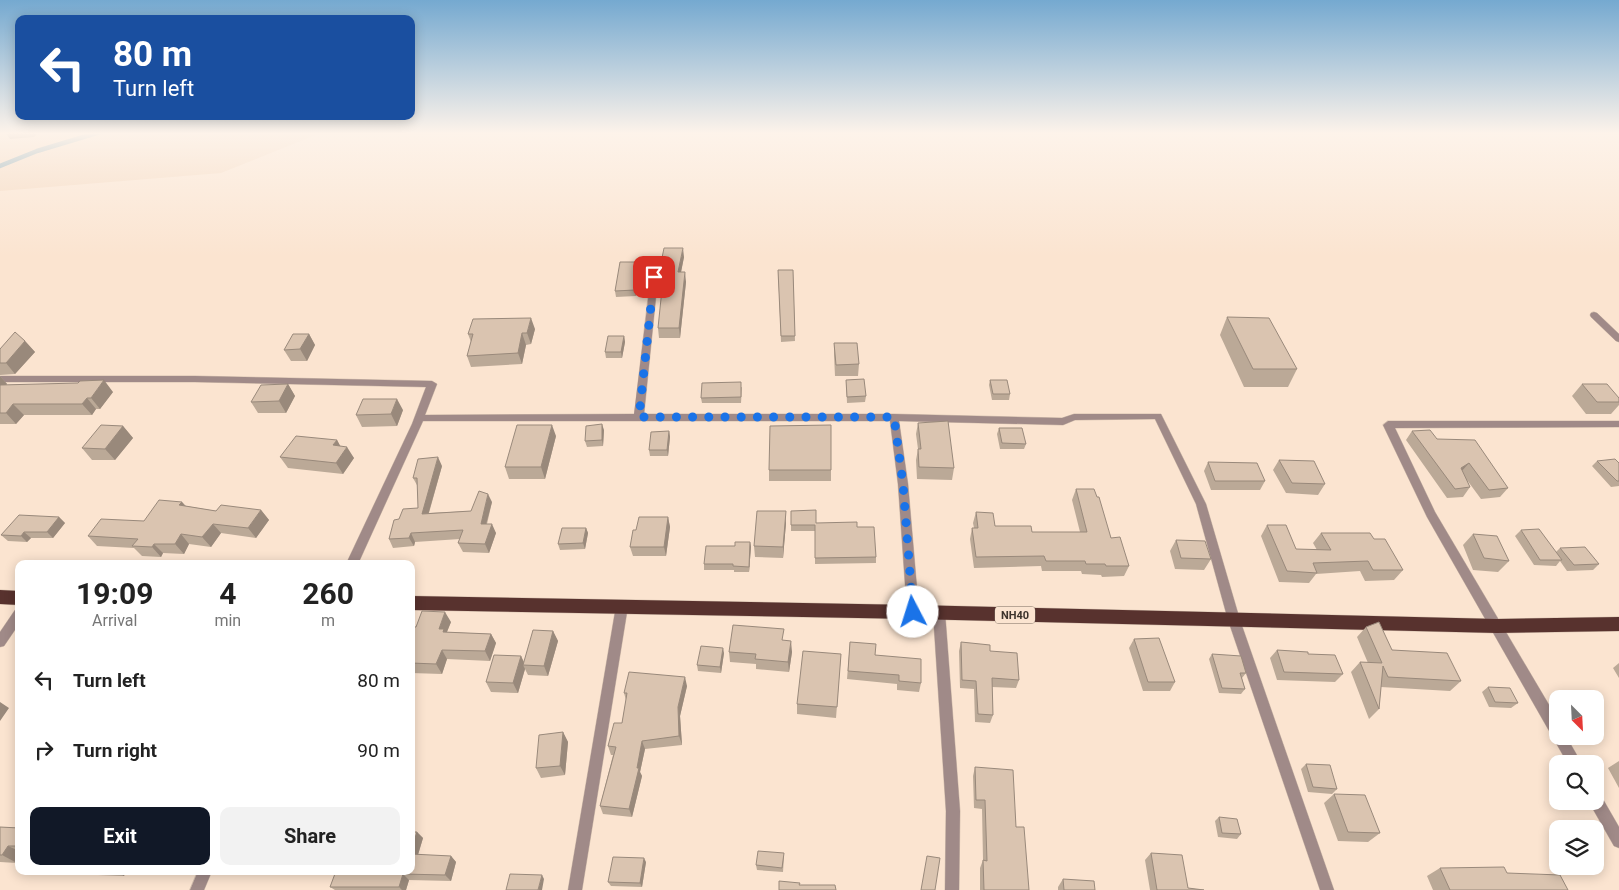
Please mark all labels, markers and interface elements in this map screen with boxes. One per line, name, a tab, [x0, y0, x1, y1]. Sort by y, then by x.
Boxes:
text: 80 m	[113, 34, 192, 75]
icon: left	[30, 35, 95, 100]
text: Turn left	[113, 76, 194, 101]
pin	[633, 256, 675, 298]
icon: arrive	[640, 263, 668, 291]
text: 19:09	[76, 576, 153, 611]
text: 4	[219, 576, 236, 611]
text: 260	[302, 576, 354, 611]
position arrow	[886, 585, 938, 637]
road number: NH40	[995, 606, 1035, 624]
text: Arrival	[92, 611, 137, 630]
text: min	[214, 611, 241, 630]
text: m	[321, 611, 335, 630]
icon: left	[30, 666, 58, 694]
text: Turn left	[73, 669, 146, 692]
text: 80 m	[357, 669, 400, 692]
north arrow	[1549, 690, 1604, 745]
map controls	[1549, 690, 1604, 875]
icon: right	[30, 736, 58, 764]
text: Turn right	[73, 739, 157, 762]
text: 90 m	[357, 739, 400, 762]
button: search	[1549, 755, 1604, 810]
button: Exit	[30, 807, 210, 865]
button: Share	[220, 807, 400, 865]
button: layers	[1549, 820, 1604, 875]

